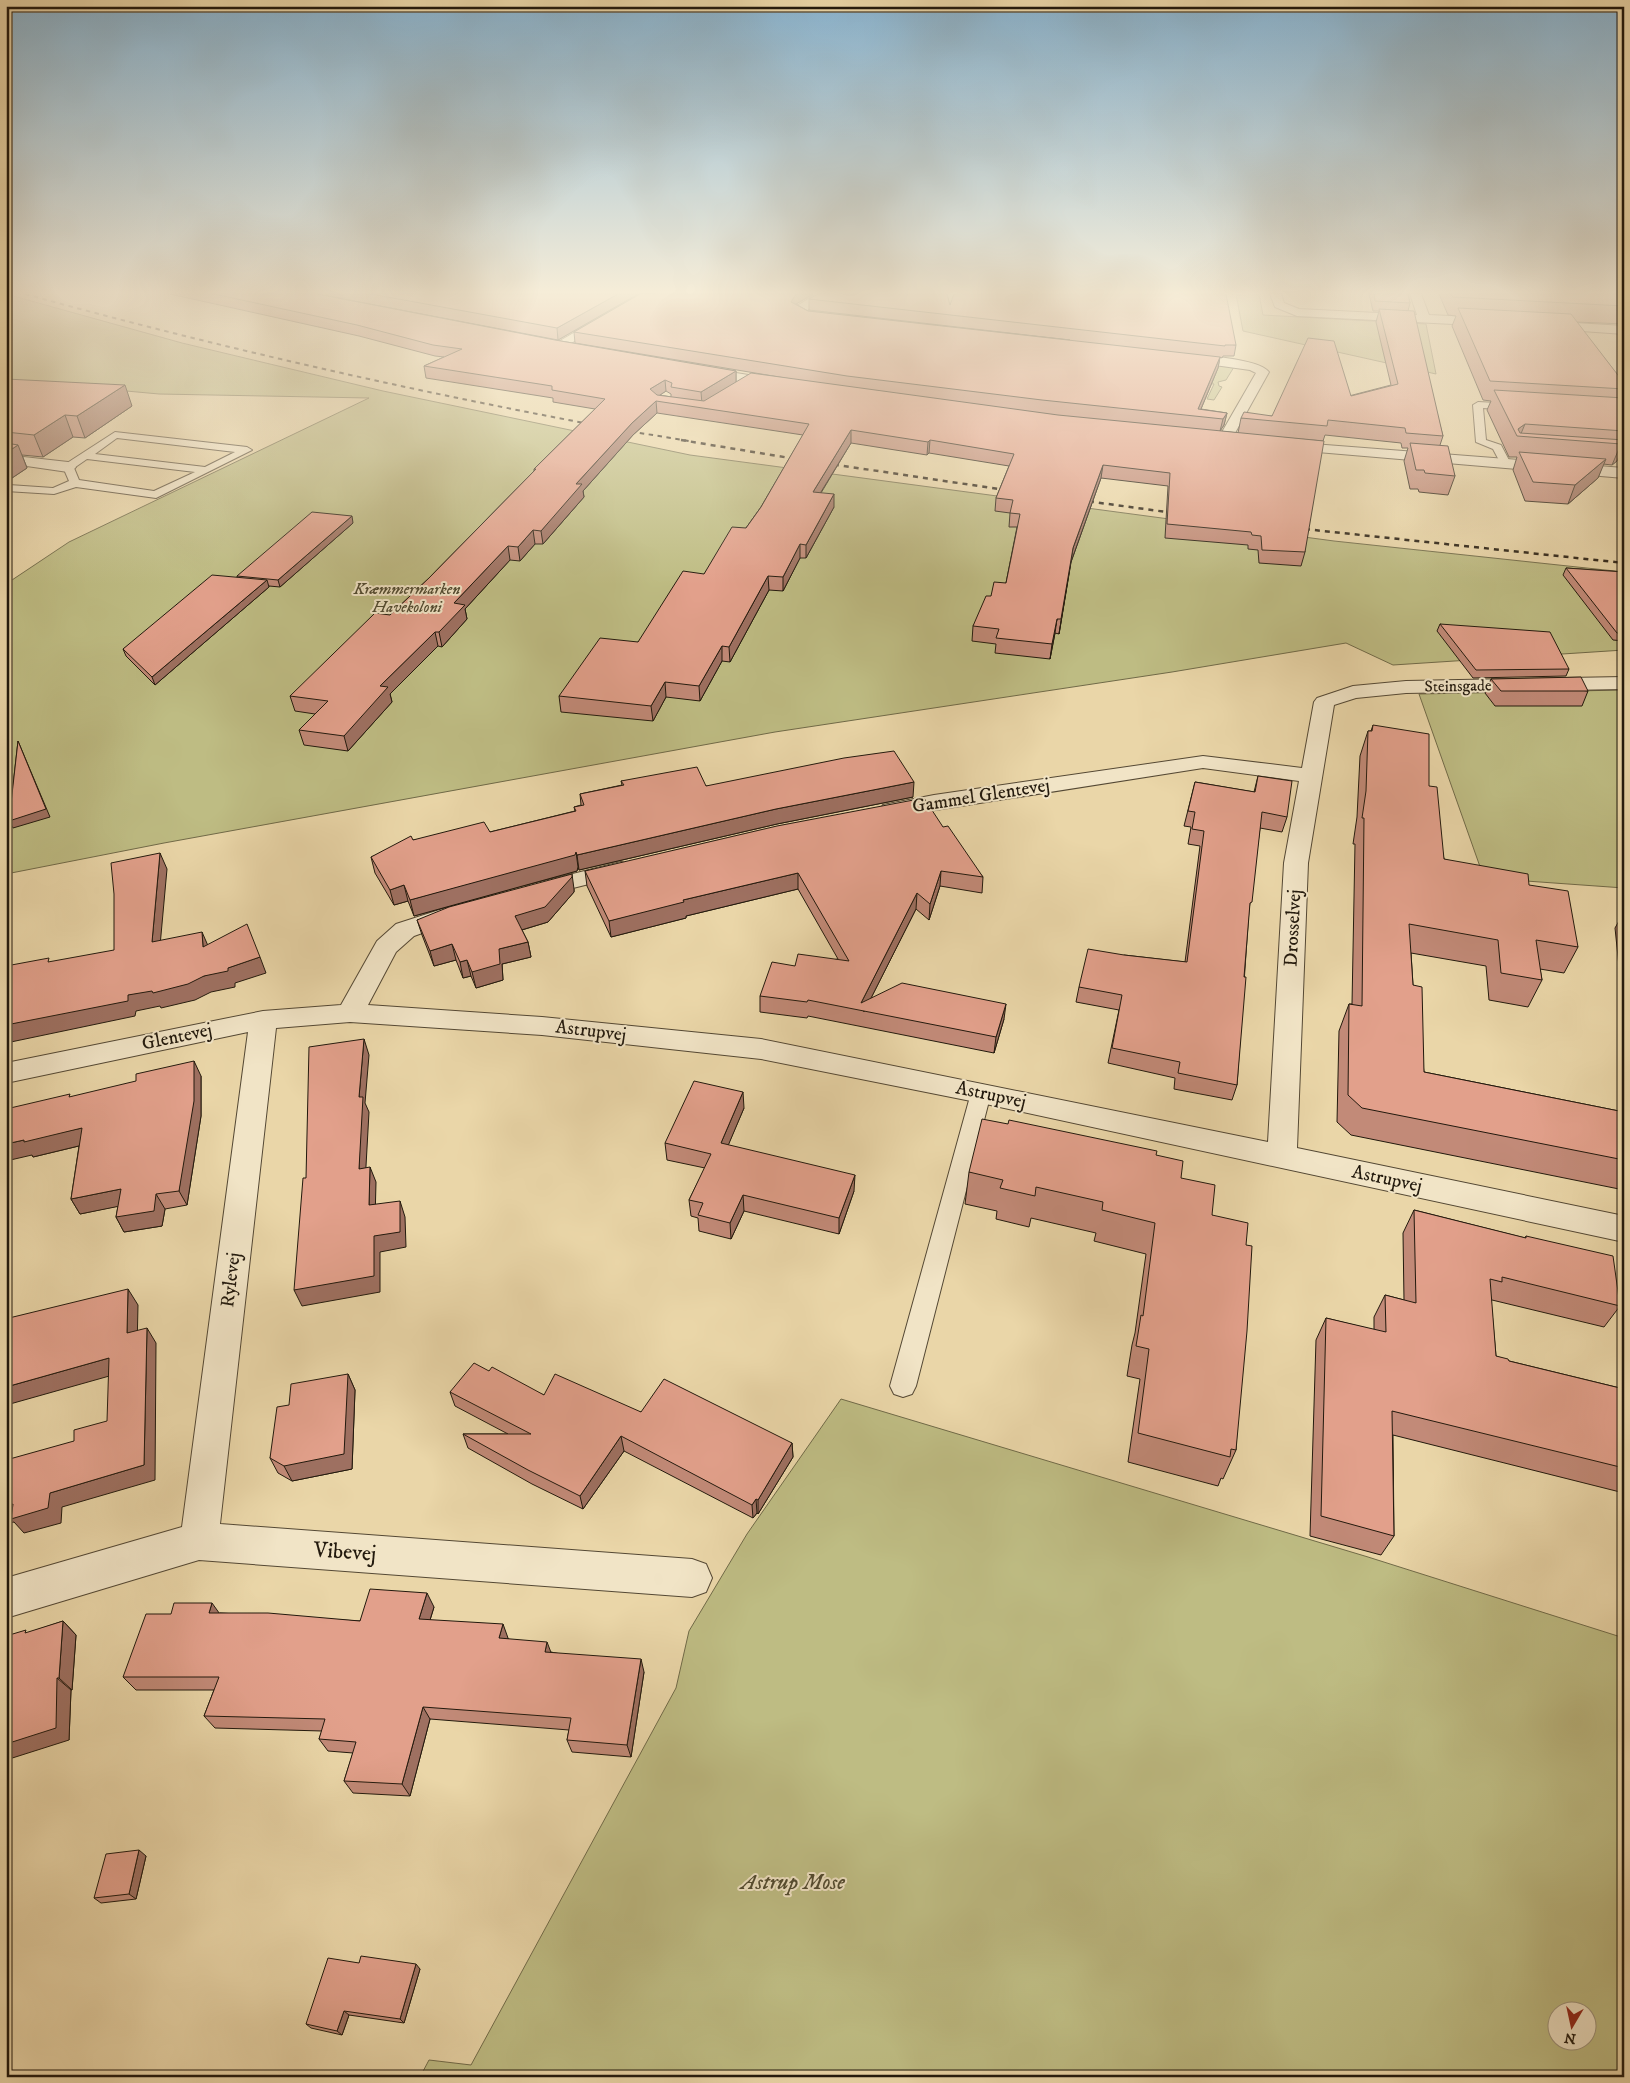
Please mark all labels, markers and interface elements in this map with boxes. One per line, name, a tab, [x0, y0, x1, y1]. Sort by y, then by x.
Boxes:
park label: Kræmmermarken Havekoloni	[353, 579, 460, 617]
street label: Steinsgade	[1424, 675, 1492, 697]
street label: Gammel Glentevej	[911, 774, 1051, 818]
street label: Drosselvej	[1279, 889, 1307, 967]
street label: Astrupvej	[554, 1015, 628, 1047]
street label: Glentevej	[140, 1018, 214, 1056]
street label: Astrupvej	[954, 1076, 1028, 1114]
street label: Astrupvej	[1350, 1160, 1424, 1198]
street label: Rylevej	[216, 1251, 246, 1309]
street label: Vibevej	[312, 1536, 377, 1568]
park label: Astrup Mose	[738, 1869, 845, 1896]
north arrow	[1548, 2000, 1598, 2050]
text: N	[1563, 2028, 1577, 2048]

